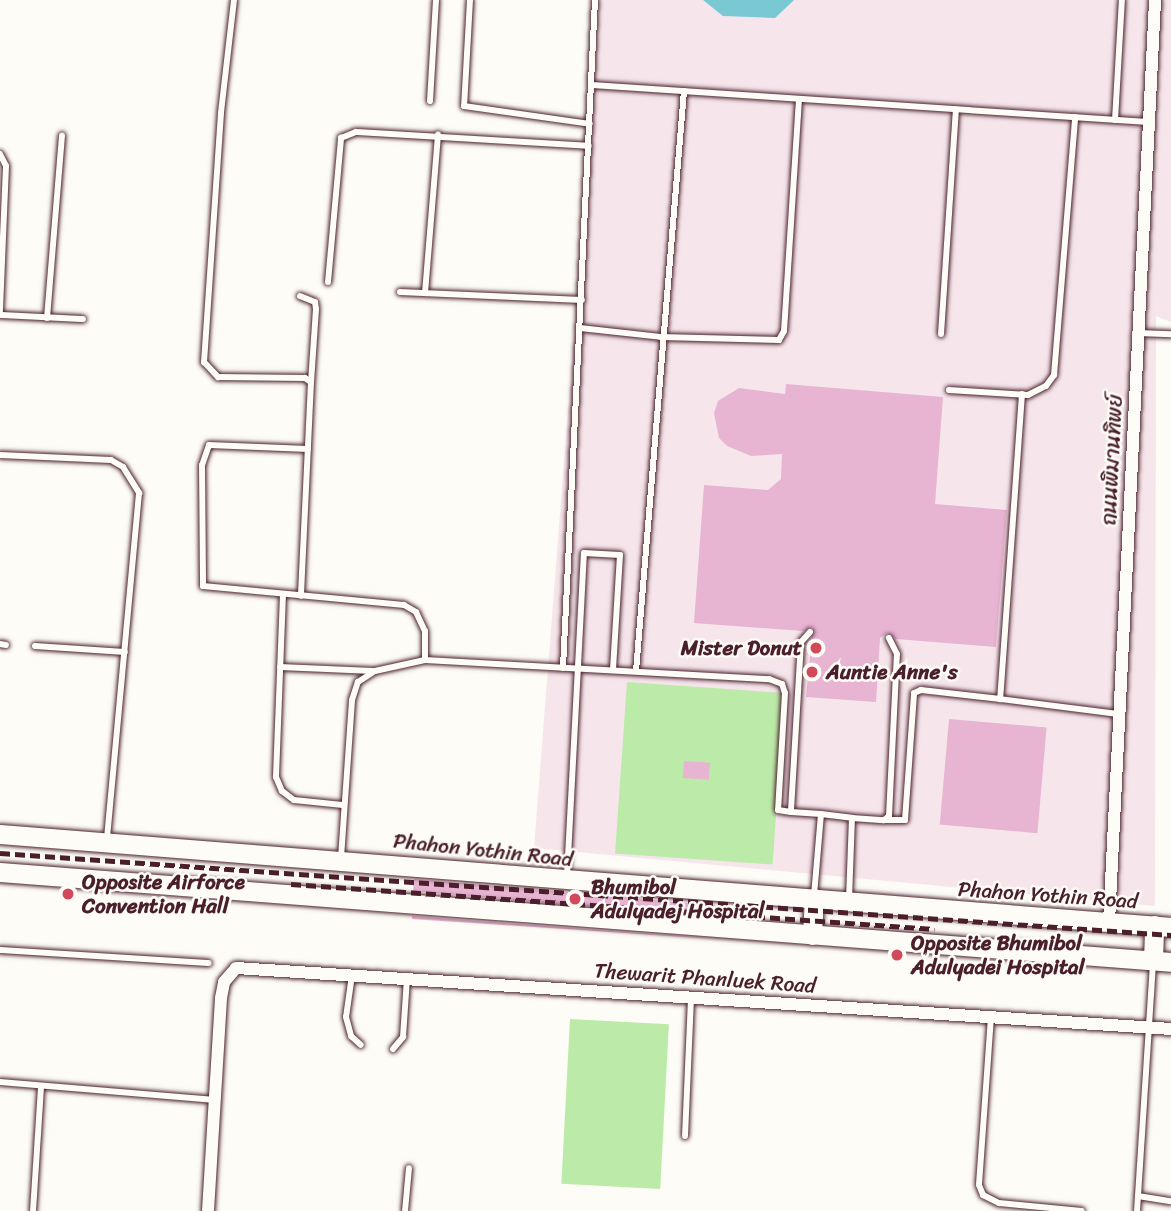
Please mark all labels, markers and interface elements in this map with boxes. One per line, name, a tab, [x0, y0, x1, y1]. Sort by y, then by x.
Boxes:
street label: ถนนพิมานทิพย์	[1096, 394, 1128, 526]
place label: Mister Donut	[680, 635, 802, 661]
marker: Mister Donut	[808, 640, 824, 656]
place label: Auntie Anne's	[826, 659, 957, 685]
marker: Auntie Anne's	[804, 664, 820, 680]
street label: Phahon Yothin Road	[392, 828, 574, 872]
place label: Opposite Airforce Convention Hall	[82, 869, 245, 919]
place label: Bhumibol Adulyadej Hospital	[591, 874, 765, 924]
street label: Phahon Yothin Road	[957, 876, 1139, 914]
marker: Opposite Airforce Convention Hall	[60, 886, 76, 902]
marker: Bhumibol Adulyadej Hospital	[565, 889, 585, 909]
place label: Opposite Bhumibol Adulyadei Hospital	[911, 930, 1084, 980]
marker: Opposite Bhumibol Adulyadei Hospital	[889, 947, 905, 963]
street label: Thewarit Phanluek Road	[593, 958, 817, 998]

